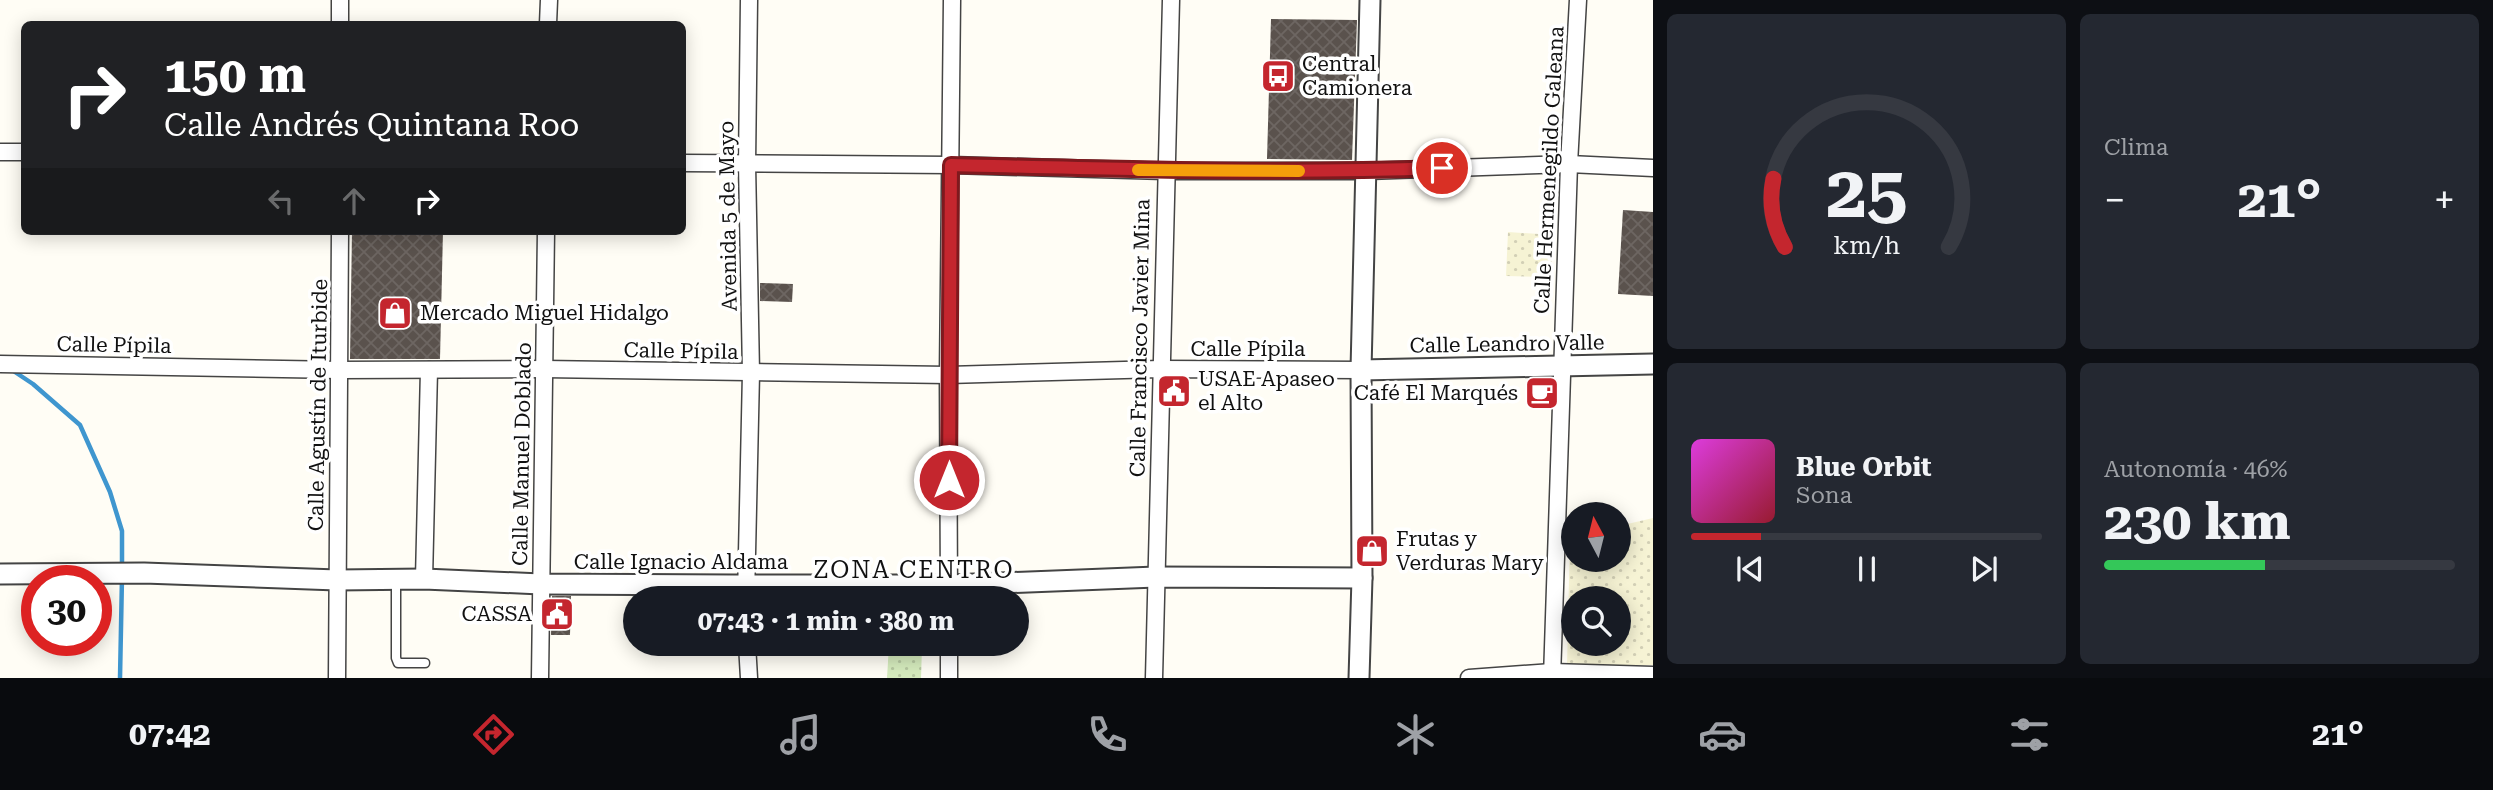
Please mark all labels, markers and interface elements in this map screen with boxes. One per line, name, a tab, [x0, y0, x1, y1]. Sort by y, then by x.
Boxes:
street label: Calle Hermenegildo Galeana	[1529, 25, 1569, 315]
text: 150 m	[164, 47, 306, 104]
icon: right	[49, 49, 140, 140]
place label: Central Camionera	[1302, 52, 1413, 100]
bus stop icon: Central Camionera	[1259, 57, 1297, 95]
text: Calle Andrés Quintana Roo	[164, 106, 579, 144]
street label: Avenida 5 de Mayo	[714, 120, 742, 312]
text: Clima	[2104, 134, 2168, 161]
pin	[1412, 138, 1472, 198]
icon: arrive	[1423, 149, 1461, 187]
text: 25	[1826, 151, 1907, 236]
text: 21°	[2237, 169, 2322, 230]
text: −	[2104, 178, 2125, 222]
text: +	[2434, 178, 2455, 222]
icon: left	[262, 182, 300, 220]
icon: ahead	[335, 182, 373, 220]
icon: right	[408, 182, 446, 220]
street label: Calle Francisco Javier Mina	[1126, 198, 1154, 477]
text: km/h	[1833, 231, 1900, 260]
street label: Calle Agustín de Iturbide	[304, 279, 332, 531]
shop icon: Mercado Miguel Hidalgo	[376, 294, 414, 332]
place label: Mercado Miguel Hidalgo	[420, 301, 669, 325]
street label: Calle Leandro Valle	[1409, 330, 1605, 358]
street label: Calle Pípila	[56, 332, 172, 358]
street label: Calle Pípila	[1191, 337, 1306, 361]
street label: Calle Pípila	[623, 338, 739, 364]
street label: Calle Manuel Doblado	[508, 342, 536, 566]
place label: USAE Apaseo el Alto	[1198, 367, 1335, 415]
public building icon: USAE Apaseo el Alto	[1155, 372, 1193, 410]
cafe icon: Café El Marqués	[1523, 374, 1561, 412]
place label: Café El Marqués	[1354, 381, 1518, 405]
position arrow	[912, 443, 986, 517]
text: Blue Orbit	[1796, 452, 1932, 482]
text: Autonomía · 46%	[2104, 456, 2288, 483]
text: Sona	[1796, 482, 1852, 509]
text: 230 km	[2104, 491, 2291, 552]
north arrow	[1561, 502, 1631, 572]
map controls	[1561, 502, 1631, 656]
place label: Frutas y Verduras Mary	[1396, 527, 1544, 575]
shop icon: Frutas y Verduras Mary	[1353, 532, 1391, 570]
street label: Calle Ignacio Aldama	[574, 550, 789, 574]
icon: previous	[1731, 550, 1769, 588]
icon: pause	[1848, 550, 1886, 588]
icon: next	[1965, 550, 2003, 588]
district label: ZONA CENTRO	[813, 556, 1015, 584]
speed limit sign: 30	[21, 565, 112, 656]
button: search	[1561, 586, 1631, 656]
public building icon: CASSA	[538, 595, 576, 633]
place label: CASSA	[462, 602, 532, 626]
text: 07:43 · 1 min · 380 m	[698, 606, 954, 636]
icon: directions	[469, 710, 518, 759]
icon: music	[776, 710, 825, 759]
icon: phone	[1083, 710, 1132, 759]
icon: climate	[1391, 710, 1440, 759]
icon: car	[1698, 710, 1747, 759]
icon: filters	[2005, 710, 2054, 759]
text: 07:42	[129, 715, 211, 753]
text: 21°	[2312, 715, 2364, 753]

